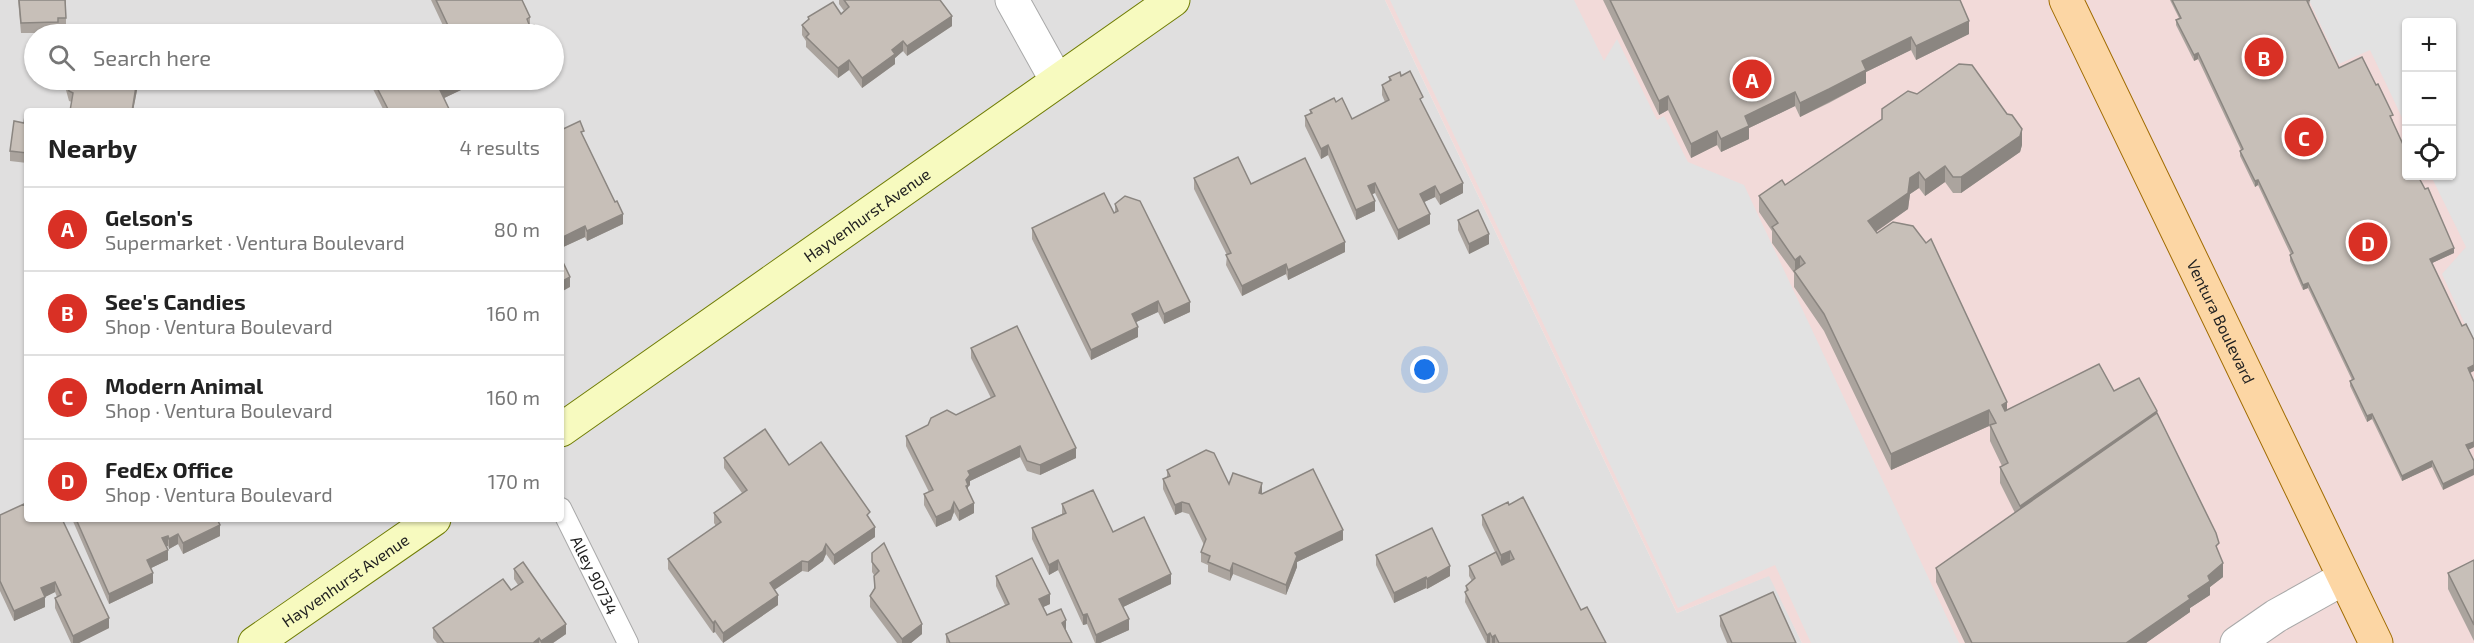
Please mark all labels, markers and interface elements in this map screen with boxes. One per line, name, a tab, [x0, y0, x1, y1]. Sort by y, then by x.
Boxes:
map controls	[2402, 18, 2456, 180]
button: +	[2402, 18, 2456, 72]
search box	[24, 24, 564, 90]
pin: B	[2244, 34, 2284, 80]
icon: search	[45, 41, 78, 74]
text: Search here	[93, 44, 211, 70]
pin: A	[1732, 56, 1772, 101]
button: −	[2402, 72, 2456, 126]
pin: C	[2284, 114, 2324, 160]
button: locate	[2402, 126, 2456, 180]
text: Nearby	[48, 132, 137, 163]
text: 4 results	[460, 135, 540, 159]
street label: Hayvenhurst Avenue	[800, 164, 934, 266]
text: Gelson's	[105, 204, 193, 230]
text: A	[61, 217, 74, 241]
text: 80 m	[494, 217, 540, 241]
pin: D	[2348, 220, 2388, 264]
text: Supermarket · Ventura Boulevard	[105, 230, 405, 254]
street label: Ventura Boulevard	[2184, 256, 2259, 386]
text: See's Candies	[105, 288, 246, 314]
text: B	[61, 301, 74, 325]
text: 160 m	[487, 301, 540, 325]
text: Shop · Ventura Boulevard	[105, 314, 333, 338]
your location	[1410, 355, 1439, 384]
text: Modern Animal	[105, 372, 263, 398]
text: C	[62, 385, 73, 409]
text: 160 m	[487, 385, 540, 409]
text: Shop · Ventura Boulevard	[105, 398, 333, 422]
text: FedEx Office	[105, 456, 233, 482]
text: D	[61, 469, 74, 493]
text: 170 m	[488, 469, 540, 493]
text: Shop · Ventura Boulevard	[105, 482, 333, 506]
street label: Hayvenhurst Avenue	[278, 529, 412, 631]
street label: Alley 90734	[567, 532, 622, 618]

